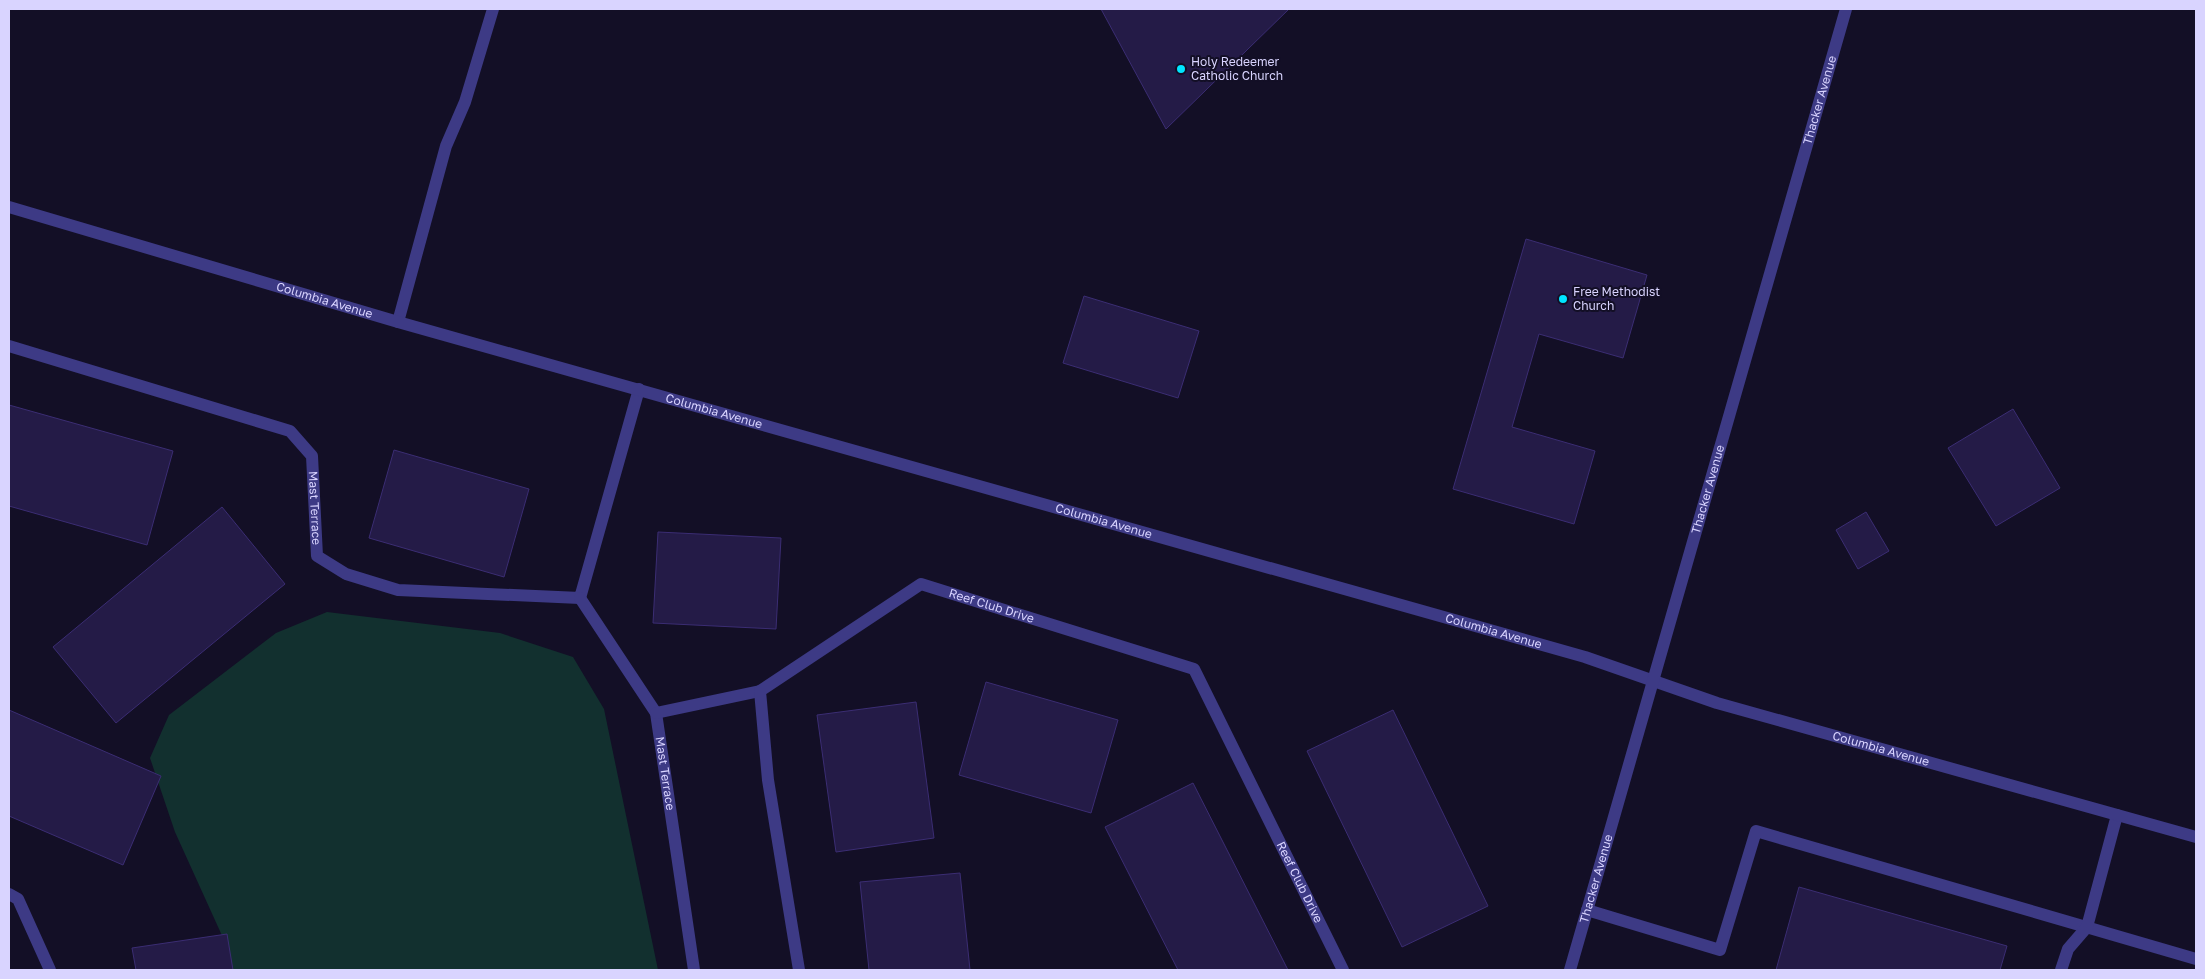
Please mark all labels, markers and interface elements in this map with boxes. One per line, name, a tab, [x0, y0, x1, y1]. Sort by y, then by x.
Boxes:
place label: Holy Redeemer Catholic Church	[1191, 54, 1283, 83]
street label: Thacker Avenue	[1799, 54, 1839, 146]
marker: Holy Redeemer Catholic Church	[1175, 63, 1187, 75]
street label: Columbia Avenue	[275, 278, 375, 321]
place label: Free Methodist Church	[1573, 284, 1660, 313]
marker: Free Methodist Church	[1557, 293, 1569, 305]
street label: Columbia Avenue	[664, 390, 764, 432]
street label: Thacker Avenue	[1688, 443, 1727, 535]
street label: Mast Terrace	[306, 471, 324, 545]
street label: Columbia Avenue	[1054, 500, 1154, 542]
street label: Reef Club Drive	[947, 585, 1036, 626]
street label: Columbia Avenue	[1444, 610, 1544, 652]
street label: Columbia Avenue	[1831, 728, 1931, 769]
street label: Mast Terrace	[653, 736, 678, 811]
street label: Thacker Avenue	[1576, 832, 1616, 925]
street label: Reef Club Drive	[1274, 839, 1326, 925]

